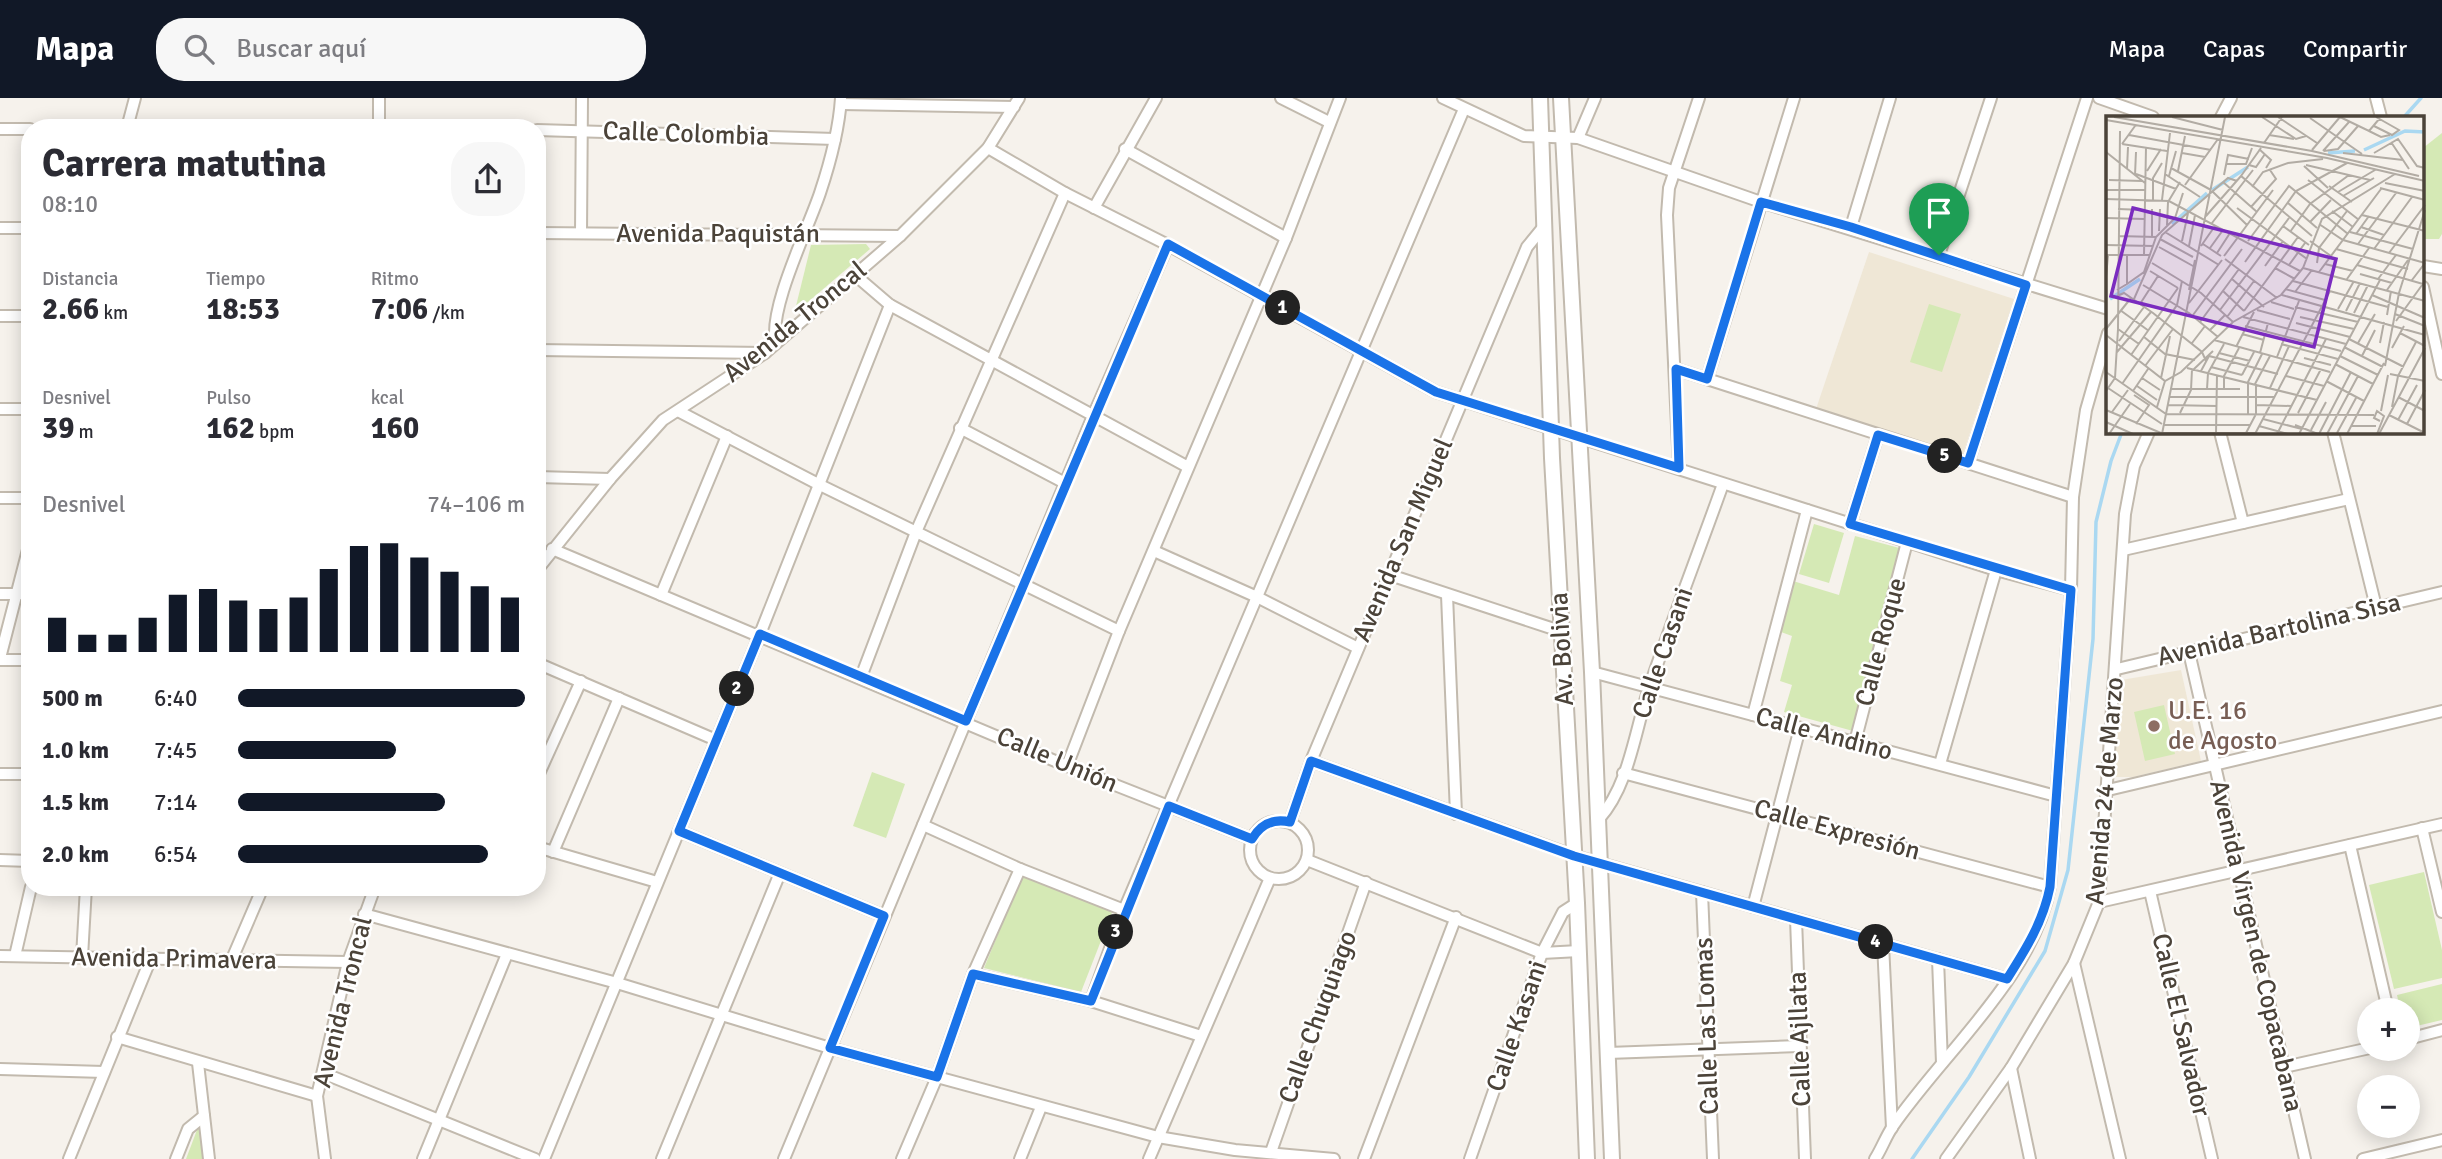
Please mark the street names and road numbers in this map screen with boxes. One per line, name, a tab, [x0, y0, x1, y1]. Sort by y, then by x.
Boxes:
street label: Calle Colombia	[602, 115, 770, 153]
street label: Avenida Paquistán	[616, 218, 820, 250]
street label: Avenida Troncal	[717, 254, 873, 390]
street label: Avenida San Miguel	[1346, 433, 1460, 647]
street label: Calle Roque	[1848, 574, 1914, 710]
street label: Calle Casani	[1626, 583, 1700, 723]
street label: Avenida Bartolina Sisa	[2154, 586, 2404, 674]
street label: Av. Bolivia	[1543, 591, 1581, 707]
street label: Avenida 24 de Marzo	[2079, 676, 2131, 906]
street label: Calle Andino	[1752, 700, 1896, 768]
street label: Calle Unión	[992, 720, 1122, 800]
street label: Avenida Virgen de Copacabana	[2202, 777, 2310, 1115]
street label: Calle Expresión	[1750, 792, 1924, 868]
street label: Avenida Troncal	[306, 913, 380, 1091]
street label: Calle Chuquiago	[1272, 926, 1364, 1108]
street label: Calle El Salvador	[2144, 930, 2218, 1120]
street label: Calle Las Lomas	[1688, 937, 1726, 1115]
street label: Avenida Primavera	[71, 941, 277, 977]
street label: Calle Kasani	[1480, 956, 1554, 1096]
street label: Calle Ajllata	[1782, 971, 1818, 1107]

